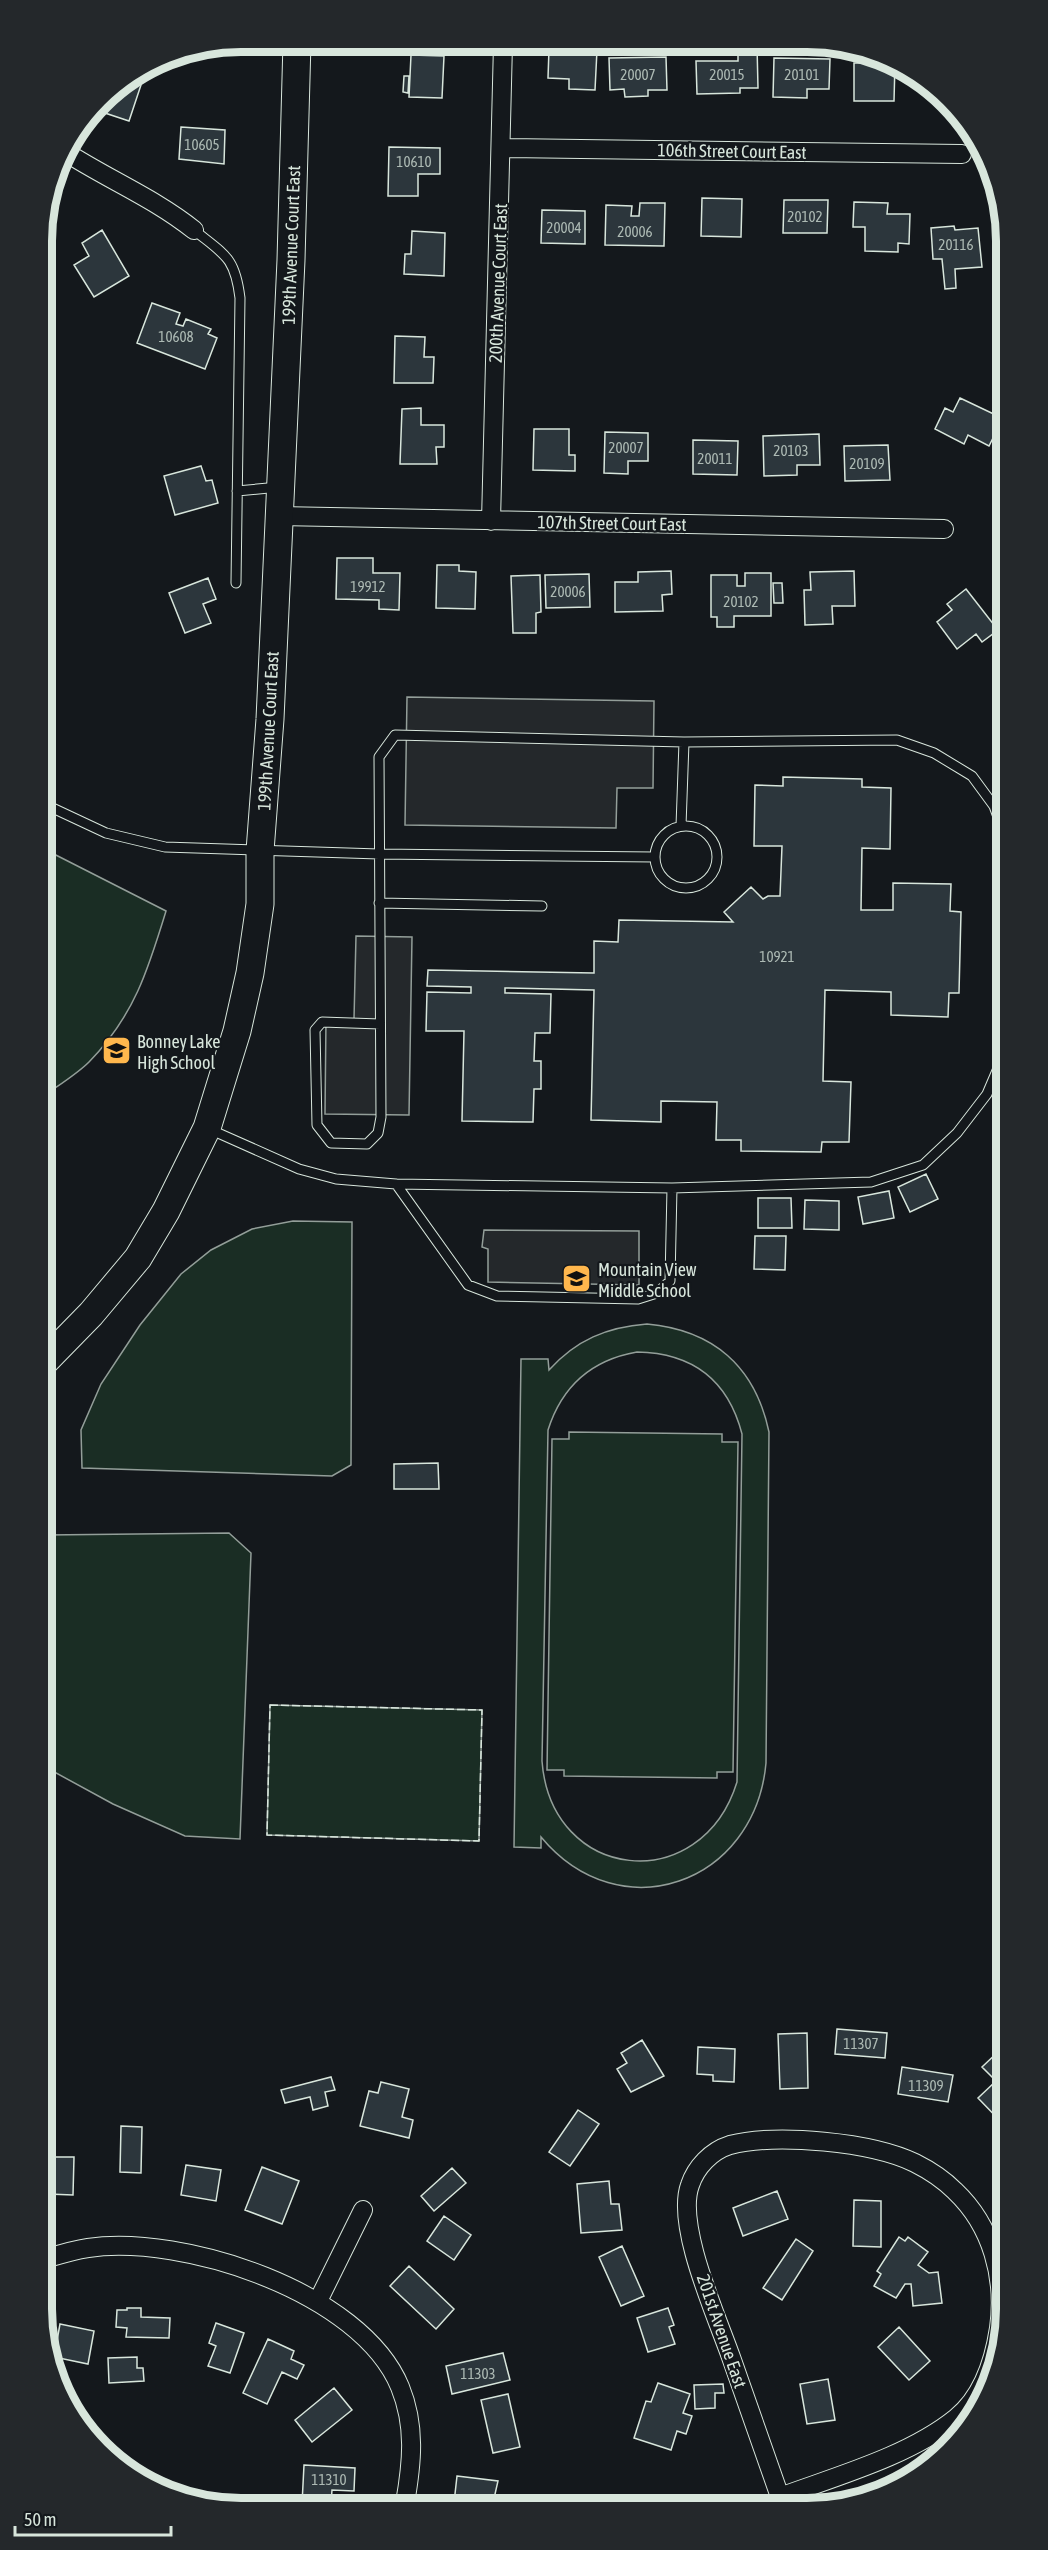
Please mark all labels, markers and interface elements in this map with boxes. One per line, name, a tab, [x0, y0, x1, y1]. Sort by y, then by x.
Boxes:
house number: 20007	[620, 66, 656, 83]
house number: 20015	[709, 66, 745, 83]
house number: 20101	[784, 66, 820, 83]
house number: 10605	[184, 136, 220, 153]
street label: 106th Street Court East	[657, 139, 807, 163]
house number: 10610	[396, 153, 432, 170]
street label: 199th Avenue Court East	[278, 165, 304, 325]
street label: 200th Avenue Court East	[485, 203, 511, 363]
house number: 20102	[787, 208, 823, 225]
house number: 20004	[546, 219, 582, 236]
house number: 20006	[617, 223, 653, 240]
house number: 20116	[938, 236, 974, 253]
house number: 10608	[158, 328, 194, 345]
house number: 20007	[608, 439, 644, 456]
house number: 20103	[773, 442, 809, 459]
house number: 20011	[697, 450, 733, 467]
house number: 20109	[849, 455, 885, 472]
street label: 107th Street Court East	[537, 511, 687, 535]
house number: 19912	[350, 578, 386, 595]
house number: 20006	[550, 583, 586, 600]
house number: 20102	[723, 593, 759, 610]
street label: 199th Avenue Court East	[253, 651, 283, 811]
house number: 10921	[759, 948, 795, 965]
place label: Bonney Lake High School	[137, 1031, 220, 1073]
school or university icon: Bonney Lake High School	[100, 1035, 132, 1067]
place label: Mountain View Middle School	[598, 1259, 697, 1301]
school or university icon: Mountain View Middle School	[561, 1263, 593, 1295]
house number: 11307	[843, 2035, 879, 2052]
house number: 11309	[908, 2077, 944, 2094]
street label: 201st Avenue East	[693, 2271, 751, 2391]
house number: 11303	[460, 2365, 496, 2382]
house number: 11310	[311, 2471, 347, 2488]
scale bar	[15, 2499, 171, 2537]
text: 50 m	[24, 2509, 56, 2530]

